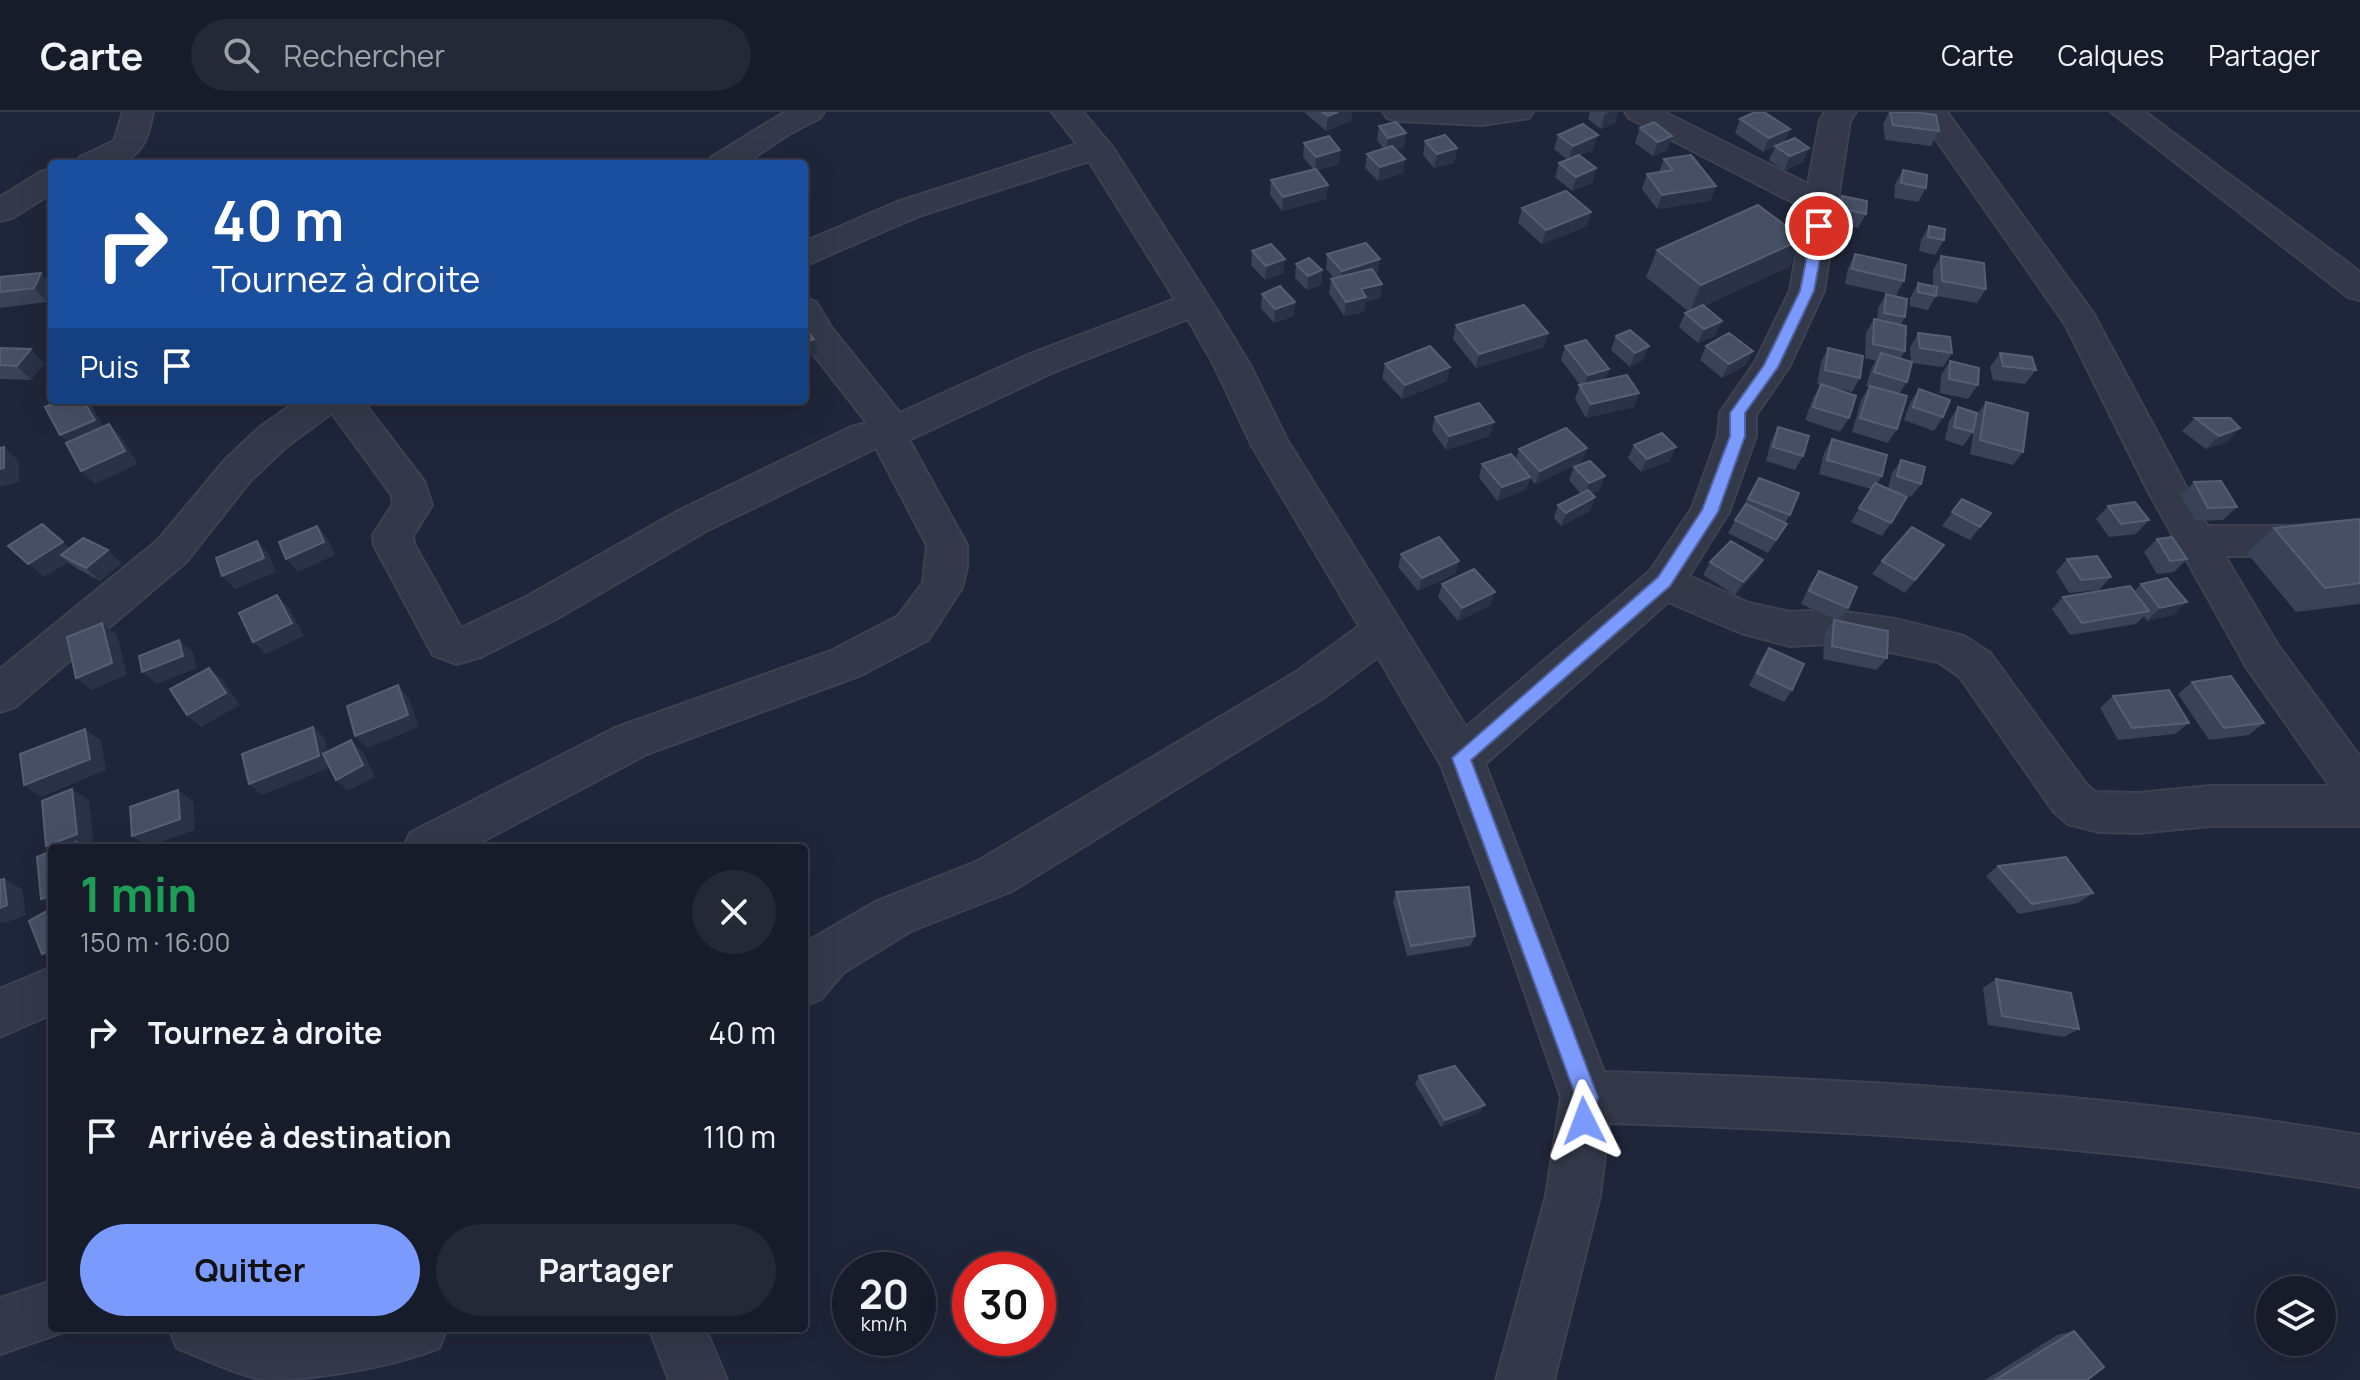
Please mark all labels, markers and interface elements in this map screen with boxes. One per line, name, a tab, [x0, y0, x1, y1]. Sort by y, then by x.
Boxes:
search box	[191, 19, 751, 91]
text: Carte	[40, 29, 143, 81]
icon: search	[219, 33, 263, 77]
text: Rechercher	[283, 35, 445, 76]
text: Carte	[1941, 36, 2014, 74]
text: Calques	[2058, 36, 2164, 74]
text: Partager	[2208, 36, 2320, 74]
text: 40 m	[212, 181, 344, 258]
icon: right	[80, 192, 184, 296]
pin	[1785, 192, 1853, 260]
icon: arrive	[1797, 204, 1841, 248]
text: Tournez à droite	[212, 254, 480, 303]
icon: arrive	[155, 344, 199, 388]
text: Puis	[80, 346, 139, 387]
text: 1 min	[80, 861, 197, 926]
button: close	[692, 870, 776, 954]
text: 150 m · 16:00	[80, 924, 230, 960]
icon: right	[80, 1010, 124, 1054]
text: Tournez à droite	[148, 1012, 382, 1053]
text: 40 m	[709, 1012, 776, 1053]
position arrow	[1542, 1079, 1626, 1163]
icon: arrive	[80, 1114, 124, 1158]
text: Arrivée à destination	[148, 1116, 451, 1157]
text: 110 m	[703, 1116, 776, 1157]
button: Quitter	[80, 1224, 420, 1316]
button: Partager	[436, 1224, 776, 1316]
speed limit sign: 30	[952, 1252, 1056, 1356]
text: 20	[859, 1266, 909, 1321]
map controls	[2256, 1276, 2336, 1356]
button: layers	[2256, 1276, 2336, 1356]
text: km/h	[861, 1310, 907, 1337]

